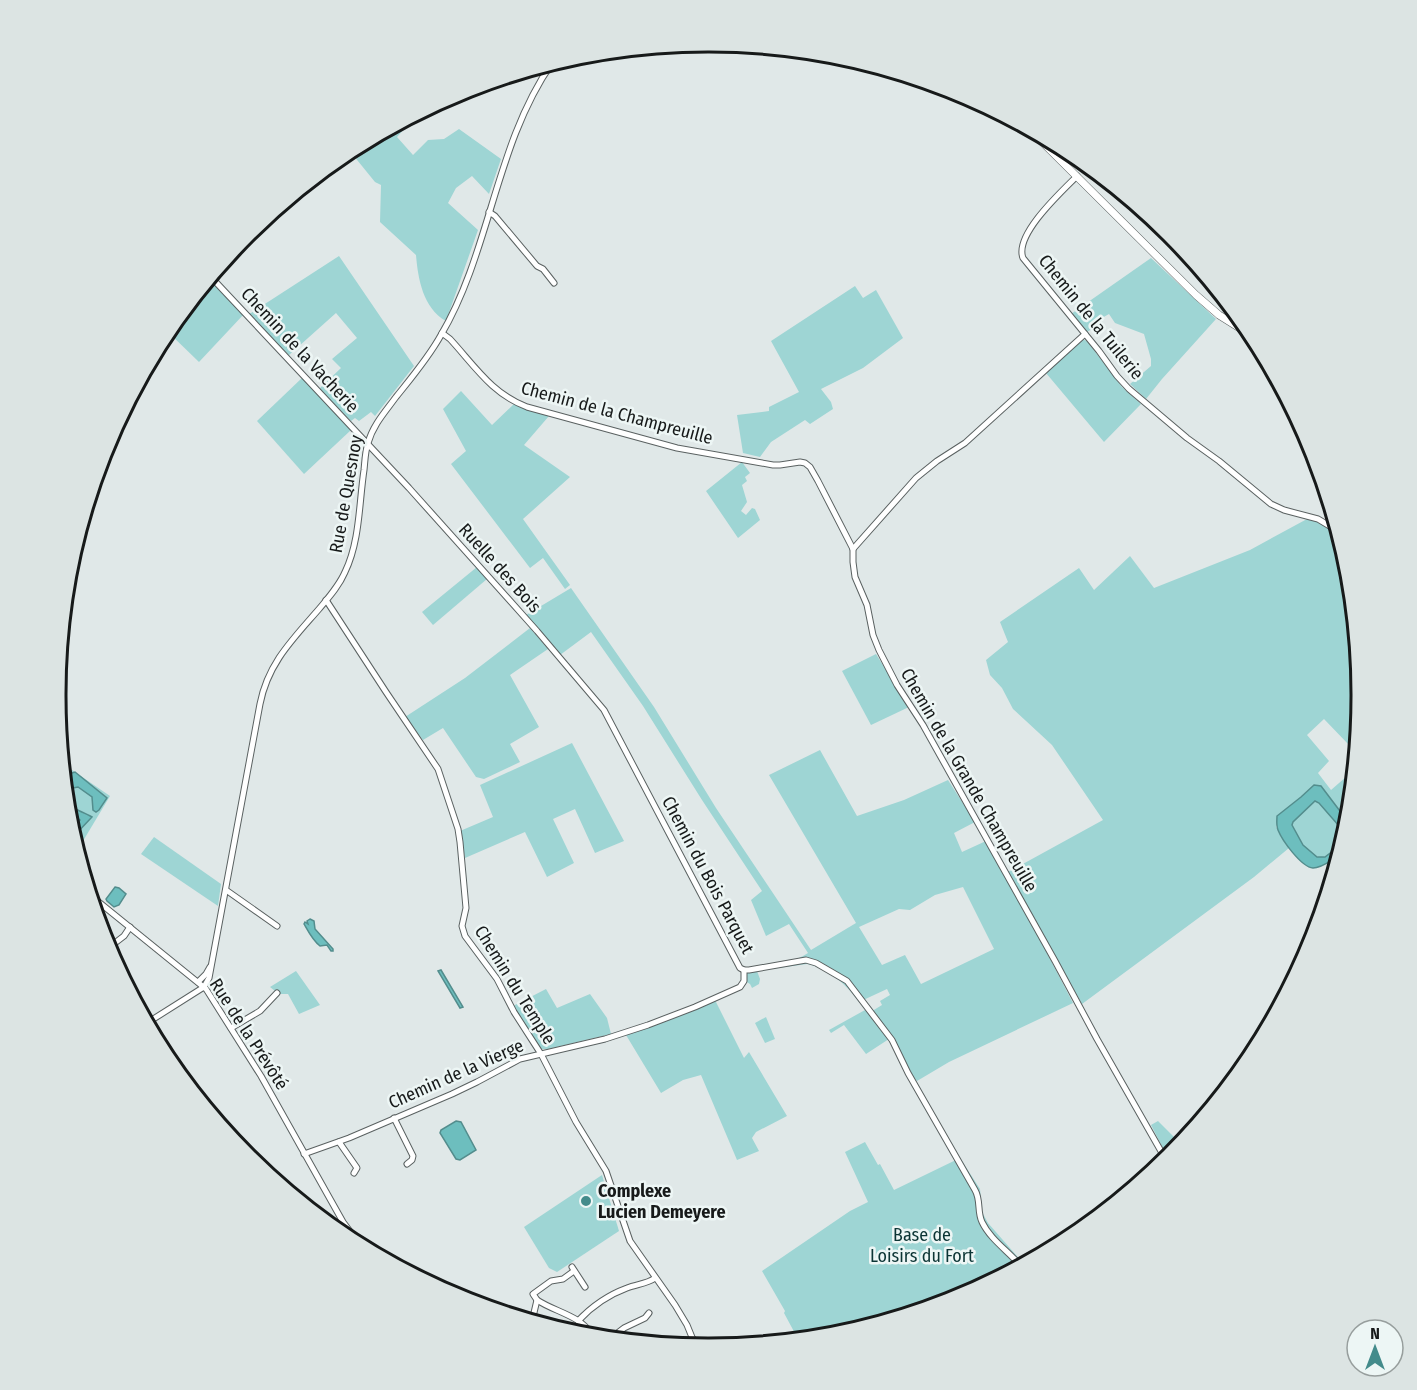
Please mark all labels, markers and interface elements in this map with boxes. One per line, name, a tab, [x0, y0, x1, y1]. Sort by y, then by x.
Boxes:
street label: Chemin de la Tuilerie	[1034, 250, 1148, 384]
street label: Chemin de la Vacherie	[236, 283, 364, 417]
street label: Chemin de la Champreuille	[519, 377, 715, 449]
street label: Rue de Quesnoy	[325, 433, 367, 555]
street label: Ruelle des Bois	[454, 519, 546, 617]
street label: Chemin de la Grande Champreuille	[896, 664, 1042, 896]
street label: Chemin du Bois Parquet	[657, 792, 759, 958]
street label: Chemin du Temple	[470, 922, 560, 1049]
street label: Rue de la Prévôté	[205, 974, 293, 1094]
street label: Chemin de la Vierge	[385, 1034, 527, 1114]
place label: Complexe Lucien Demeyere	[598, 1180, 726, 1223]
marker: Complexe Lucien Demeyere	[579, 1194, 593, 1208]
park label: Base de Loisirs du Fort	[870, 1224, 974, 1267]
north arrow	[1345, 1318, 1405, 1378]
text: N	[1370, 1324, 1380, 1343]

